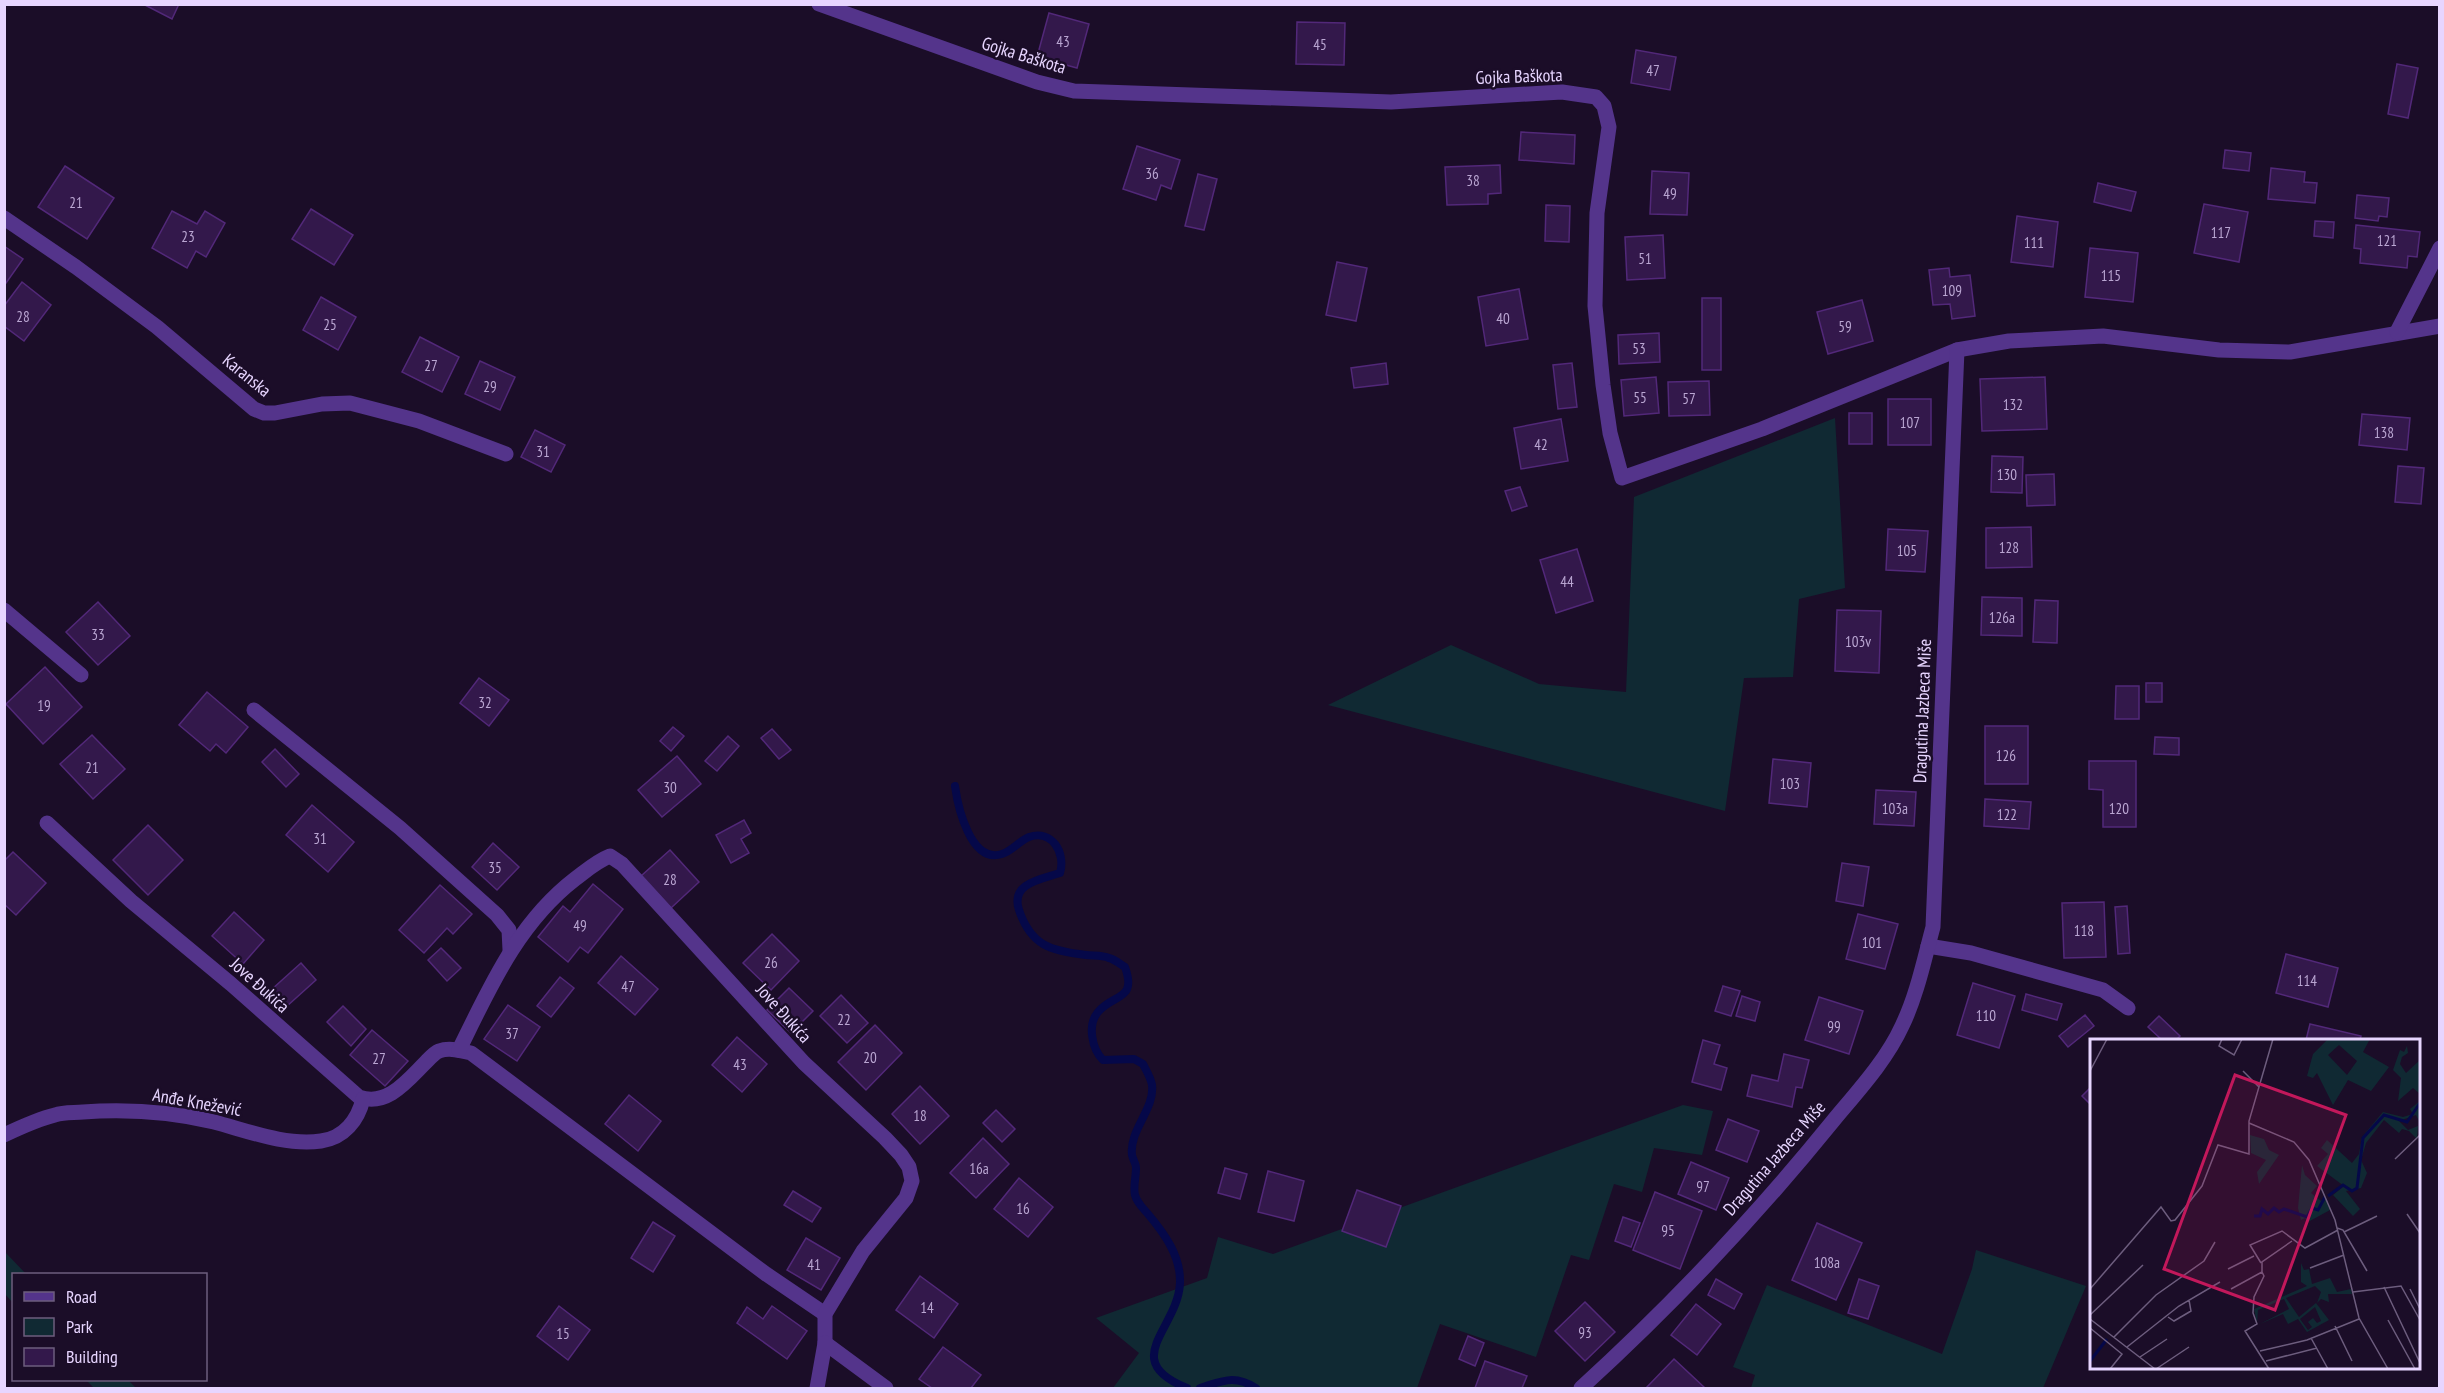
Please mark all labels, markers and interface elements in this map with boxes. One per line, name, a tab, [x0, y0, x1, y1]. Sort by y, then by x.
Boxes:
street label: Gojka Baškota	[979, 31, 1069, 79]
house number: 43	[1056, 32, 1070, 51]
house number: 45	[1313, 35, 1327, 54]
house number: 47	[1646, 61, 1660, 80]
street label: Gojka Baškota	[1475, 63, 1563, 89]
house number: 36	[1145, 164, 1159, 183]
house number: 38	[1466, 171, 1480, 190]
house number: 49	[1663, 184, 1677, 203]
house number: 21	[69, 193, 83, 212]
house number: 117	[2211, 223, 2231, 242]
house number: 23	[181, 227, 195, 246]
house number: 121	[2377, 231, 2397, 250]
house number: 111	[2024, 233, 2044, 252]
house number: 51	[1638, 249, 1652, 268]
house number: 115	[2101, 266, 2121, 285]
house number: 109	[1942, 281, 1962, 300]
house number: 28	[16, 307, 30, 326]
house number: 40	[1496, 309, 1510, 328]
house number: 25	[323, 315, 337, 334]
house number: 59	[1838, 317, 1852, 336]
house number: 53	[1632, 339, 1646, 358]
street label: Karanska	[218, 348, 276, 402]
house number: 27	[424, 356, 438, 375]
house number: 29	[483, 377, 497, 396]
house number: 55	[1633, 388, 1647, 407]
house number: 57	[1682, 389, 1696, 408]
house number: 132	[2003, 395, 2023, 414]
house number: 107	[1900, 413, 1920, 432]
house number: 138	[2374, 423, 2394, 442]
house number: 42	[1534, 435, 1548, 454]
house number: 31	[536, 442, 550, 461]
house number: 130	[1997, 465, 2017, 484]
house number: 128	[1999, 538, 2019, 557]
house number: 105	[1897, 541, 1917, 560]
house number: 44	[1560, 572, 1574, 591]
house number: 126a	[1989, 608, 2015, 627]
house number: 33	[91, 625, 105, 644]
house number: 103v	[1845, 632, 1871, 651]
street label: Dragutina Jazbeca Miše	[1908, 638, 1936, 784]
house number: 32	[478, 693, 492, 712]
house number: 19	[37, 696, 51, 715]
house number: 126	[1996, 746, 2016, 765]
house number: 21	[85, 758, 99, 777]
house number: 103	[1780, 774, 1800, 793]
house number: 30	[663, 778, 677, 797]
house number: 103a	[1882, 799, 1908, 818]
house number: 120	[2109, 799, 2129, 818]
house number: 122	[1997, 805, 2017, 824]
house number: 31	[313, 829, 327, 848]
house number: 35	[488, 858, 502, 877]
house number: 28	[663, 870, 677, 889]
house number: 49	[573, 916, 587, 935]
house number: 118	[2074, 921, 2094, 940]
house number: 101	[1862, 933, 1882, 952]
street label: Jove Đukića	[225, 952, 294, 1018]
house number: 26	[764, 953, 778, 972]
house number: 114	[2297, 971, 2317, 990]
house number: 47	[621, 977, 635, 996]
street label: Jove Đukića	[751, 978, 817, 1047]
house number: 110	[1976, 1006, 1996, 1025]
house number: 22	[837, 1010, 851, 1029]
house number: 99	[1827, 1017, 1841, 1036]
house number: 37	[505, 1024, 519, 1043]
inset map	[2090, 1039, 2420, 1369]
house number: 20	[863, 1048, 877, 1067]
house number: 27	[372, 1049, 386, 1068]
house number: 43	[733, 1055, 747, 1074]
street label: Anđe Knežević	[151, 1083, 244, 1121]
street label: Dragutina Jazbeca Miše	[1718, 1096, 1830, 1220]
house number: 18	[913, 1106, 927, 1125]
house number: 16a	[969, 1159, 989, 1178]
house number: 97	[1696, 1177, 1710, 1196]
house number: 16	[1016, 1199, 1030, 1218]
house number: 95	[1661, 1221, 1675, 1240]
house number: 108a	[1814, 1253, 1840, 1272]
house number: 41	[807, 1255, 821, 1274]
legend	[12, 1273, 207, 1381]
text: Road	[66, 1285, 97, 1308]
house number: 14	[920, 1298, 934, 1317]
text: Park	[66, 1315, 93, 1338]
house number: 93	[1578, 1323, 1592, 1342]
house number: 15	[556, 1324, 570, 1343]
text: Building	[66, 1345, 118, 1368]

